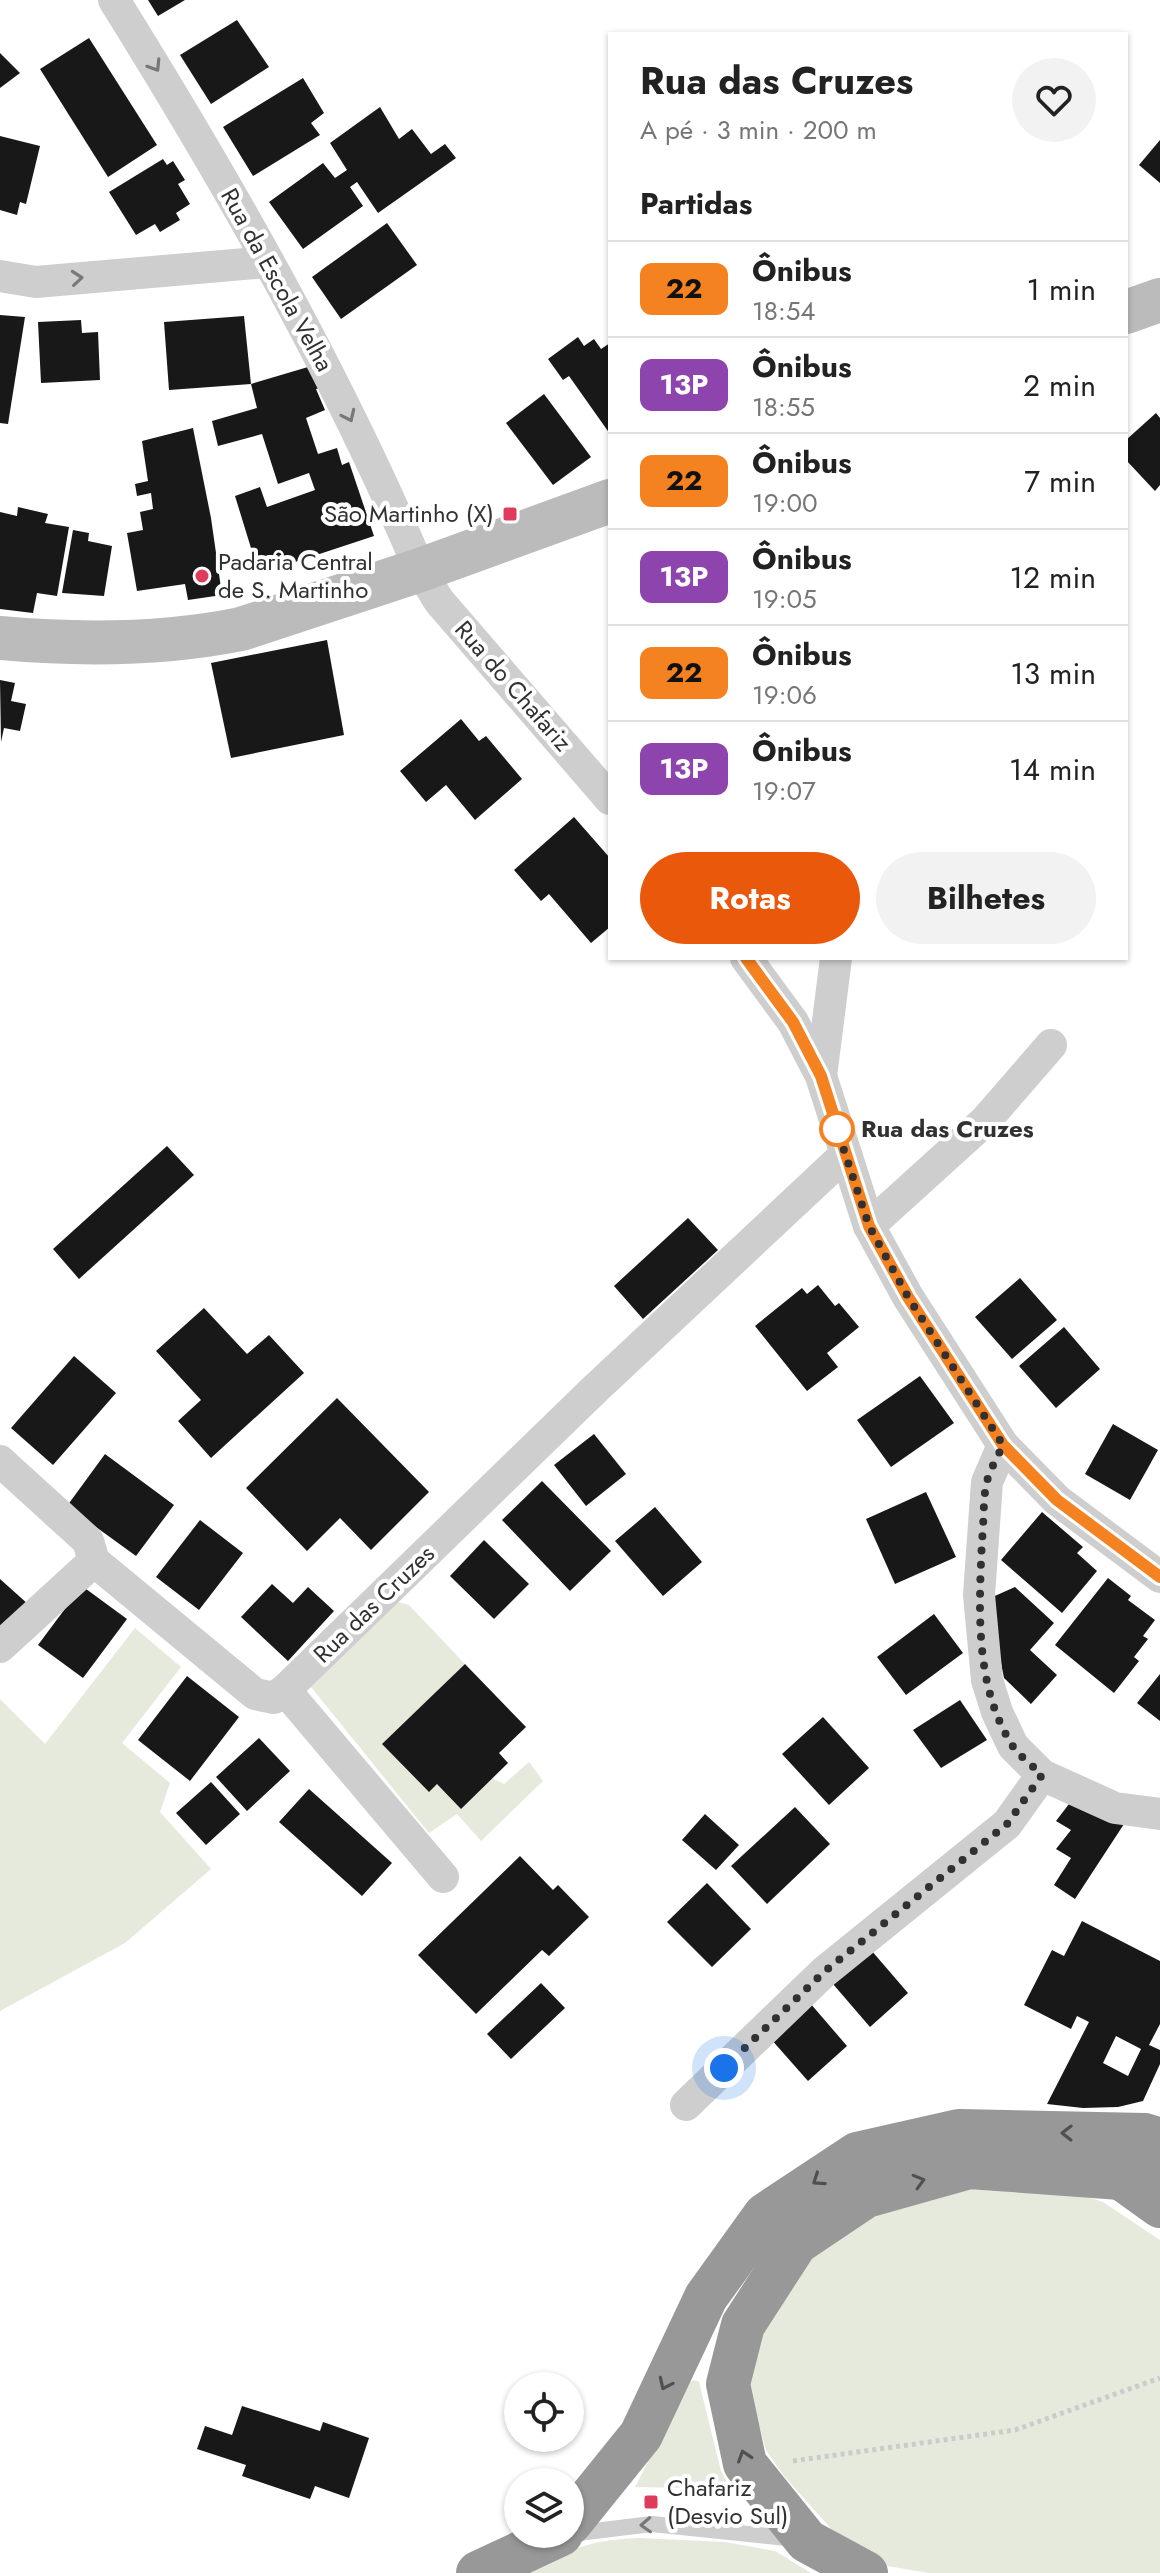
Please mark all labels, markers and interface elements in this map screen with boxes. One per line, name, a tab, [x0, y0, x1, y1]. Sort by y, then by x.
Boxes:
text: Rua das Cruzes	[640, 53, 913, 108]
one-way arrow	[146, 57, 161, 72]
button: heart	[1012, 58, 1096, 142]
text: A pé · 3 min · 200 m	[640, 111, 877, 149]
street label: Rua da Escola Velha	[212, 182, 342, 378]
text: Partidas	[640, 182, 752, 225]
text: Ônibus	[752, 249, 852, 292]
text: 22	[666, 268, 702, 309]
text: 1 min	[1027, 268, 1096, 311]
one-way arrow	[71, 270, 84, 287]
text: 18:54	[752, 292, 816, 330]
text: Ônibus	[752, 345, 852, 388]
text: 13P	[659, 364, 709, 405]
text: 2 min	[1023, 364, 1096, 407]
text: 18:55	[752, 388, 815, 426]
one-way arrow	[339, 407, 355, 422]
text: Ônibus	[752, 441, 852, 484]
text: 22	[666, 460, 702, 501]
text: 7 min	[1024, 460, 1096, 503]
text: 19:00	[752, 484, 818, 522]
place label: São Martinho (X)	[324, 496, 494, 531]
marker: São Martinho (X)	[501, 505, 519, 523]
text: Ônibus	[752, 537, 852, 580]
place label: Padaria Central de S. Martinho	[218, 544, 373, 607]
text: 13P	[659, 556, 709, 597]
text: 12 min	[1009, 556, 1096, 599]
marker: Padaria Central de S. Martinho	[193, 567, 211, 585]
text: 19:05	[752, 580, 817, 618]
street label: Rua do Chafariz	[447, 613, 580, 759]
text: Ônibus	[752, 633, 852, 676]
text: 22	[666, 652, 702, 693]
text: 13 min	[1010, 652, 1096, 695]
text: 19:06	[752, 676, 817, 714]
text: Ônibus	[752, 729, 852, 772]
text: 13P	[659, 748, 709, 789]
text: 14 min	[1009, 748, 1096, 791]
text: 19:07	[752, 772, 816, 810]
button: Rotas	[640, 852, 860, 944]
button: Bilhetes	[876, 852, 1096, 944]
place label: Rua das Cruzes	[861, 1111, 1034, 1146]
marker: Rua das Cruzes	[820, 1112, 854, 1146]
street label: Rua das Cruzes	[305, 1537, 442, 1671]
your location	[704, 2048, 744, 2088]
one-way arrow	[1060, 2125, 1073, 2142]
one-way arrow	[812, 2171, 826, 2186]
one-way arrow	[912, 2174, 925, 2191]
map controls	[504, 2372, 584, 2548]
button: locate	[504, 2372, 584, 2452]
one-way arrow	[659, 2376, 675, 2391]
one-way arrow	[738, 2450, 754, 2464]
button: layers	[504, 2468, 584, 2548]
place label: Chafariz (Desvio Sul)	[667, 2470, 789, 2533]
marker: Chafariz (Desvio Sul)	[642, 2493, 660, 2511]
one-way arrow	[639, 2517, 652, 2534]

